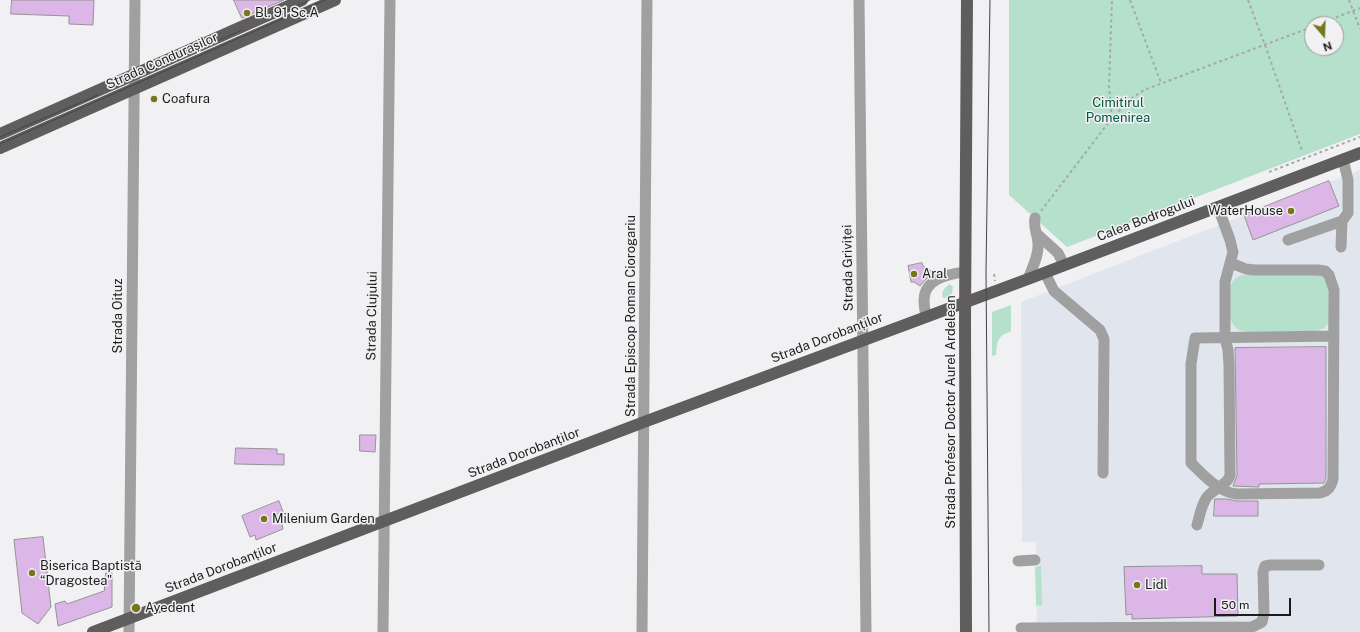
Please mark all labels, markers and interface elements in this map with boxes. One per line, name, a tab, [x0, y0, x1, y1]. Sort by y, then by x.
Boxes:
place label: Bl. 91 Sc.A	[255, 5, 319, 21]
marker: Bl. 91 Sc.A	[242, 8, 252, 18]
north arrow	[1304, 16, 1344, 56]
street label: Strada Condurașilor	[104, 29, 220, 93]
text: N	[1322, 39, 1334, 53]
place label: Coafura	[162, 91, 210, 107]
marker: Coafura	[149, 94, 159, 104]
park label: Cimitirul Pomenirea	[1086, 95, 1150, 126]
street label: Calea Bodrogului	[1095, 193, 1197, 245]
place label: WaterHouse	[1208, 203, 1283, 219]
marker: WaterHouse	[1286, 206, 1296, 216]
street label: Strada Episcop Roman Ciorogariu	[623, 215, 639, 417]
street label: Strada Griviței	[839, 225, 857, 311]
place label: Aral	[922, 266, 947, 282]
marker: Aral	[909, 269, 919, 279]
street label: Strada Clujului	[363, 271, 381, 361]
street label: Strada Oituz	[110, 278, 126, 354]
street label: Strada Profesor Doctor Aurel Ardelean	[943, 295, 959, 529]
street label: Strada Dorobanților	[769, 309, 885, 367]
street label: Strada Dorobanților	[466, 424, 582, 482]
place label: Milenium Garden	[272, 511, 375, 527]
marker: Milenium Garden	[259, 514, 269, 524]
street label: Strada Dorobanților	[163, 539, 279, 597]
place label: Biserica Baptistă “Dragostea"	[40, 558, 142, 589]
marker: Biserica Baptistă “Dragostea"	[27, 568, 37, 578]
place label: Lidl	[1145, 577, 1168, 593]
marker: Lidl	[1132, 580, 1142, 590]
scale bar	[1216, 590, 1293, 616]
text: 50 m	[1221, 598, 1249, 612]
place label: Ayedent	[145, 600, 195, 616]
marker: Ayedent	[130, 602, 142, 614]

